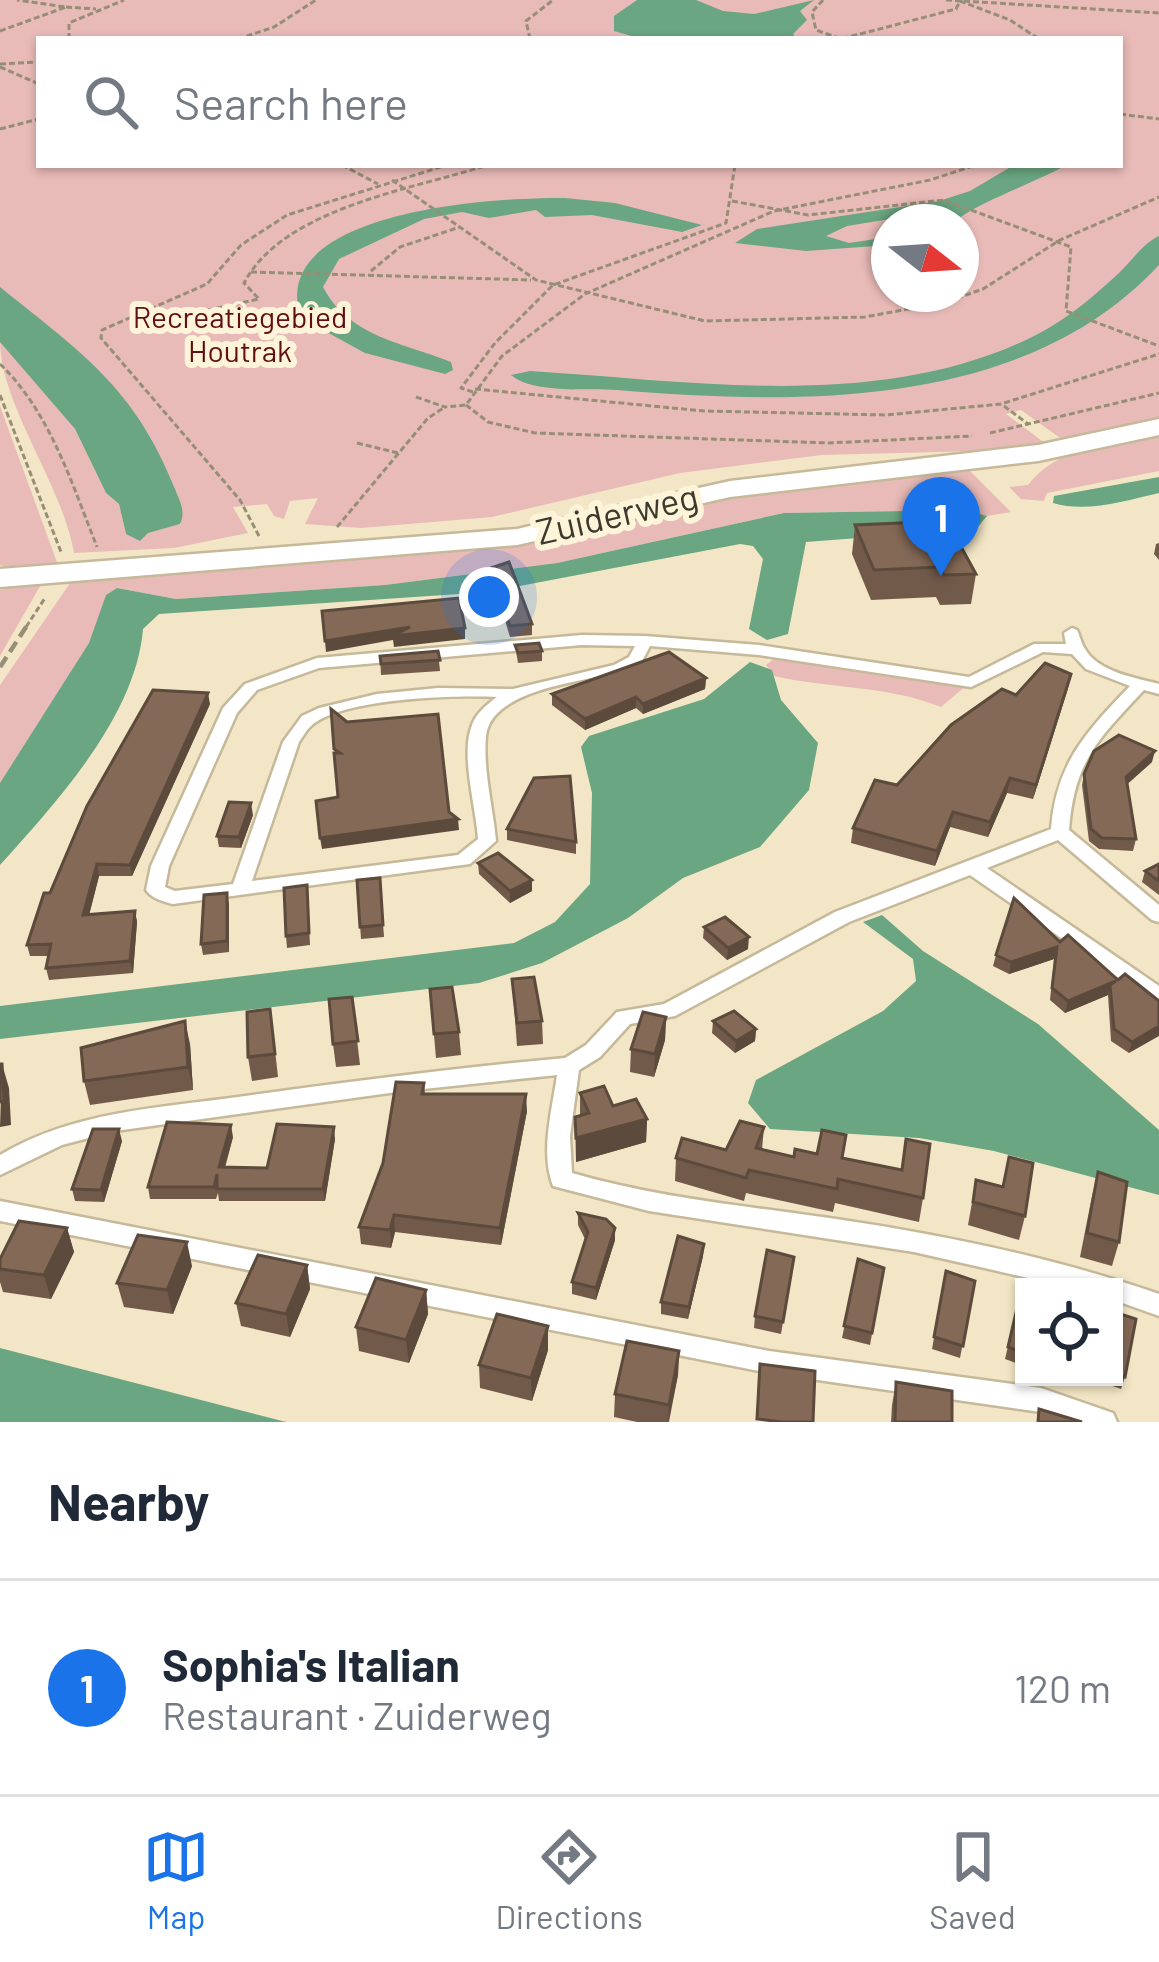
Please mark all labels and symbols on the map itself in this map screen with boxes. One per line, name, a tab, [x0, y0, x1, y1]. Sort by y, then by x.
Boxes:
north arrow	[871, 204, 979, 312]
park label: Recreatiegebied Houtrak	[133, 298, 347, 368]
street label: Zuiderweg	[531, 473, 702, 552]
pin: 1	[902, 477, 980, 576]
your location	[459, 567, 519, 627]

